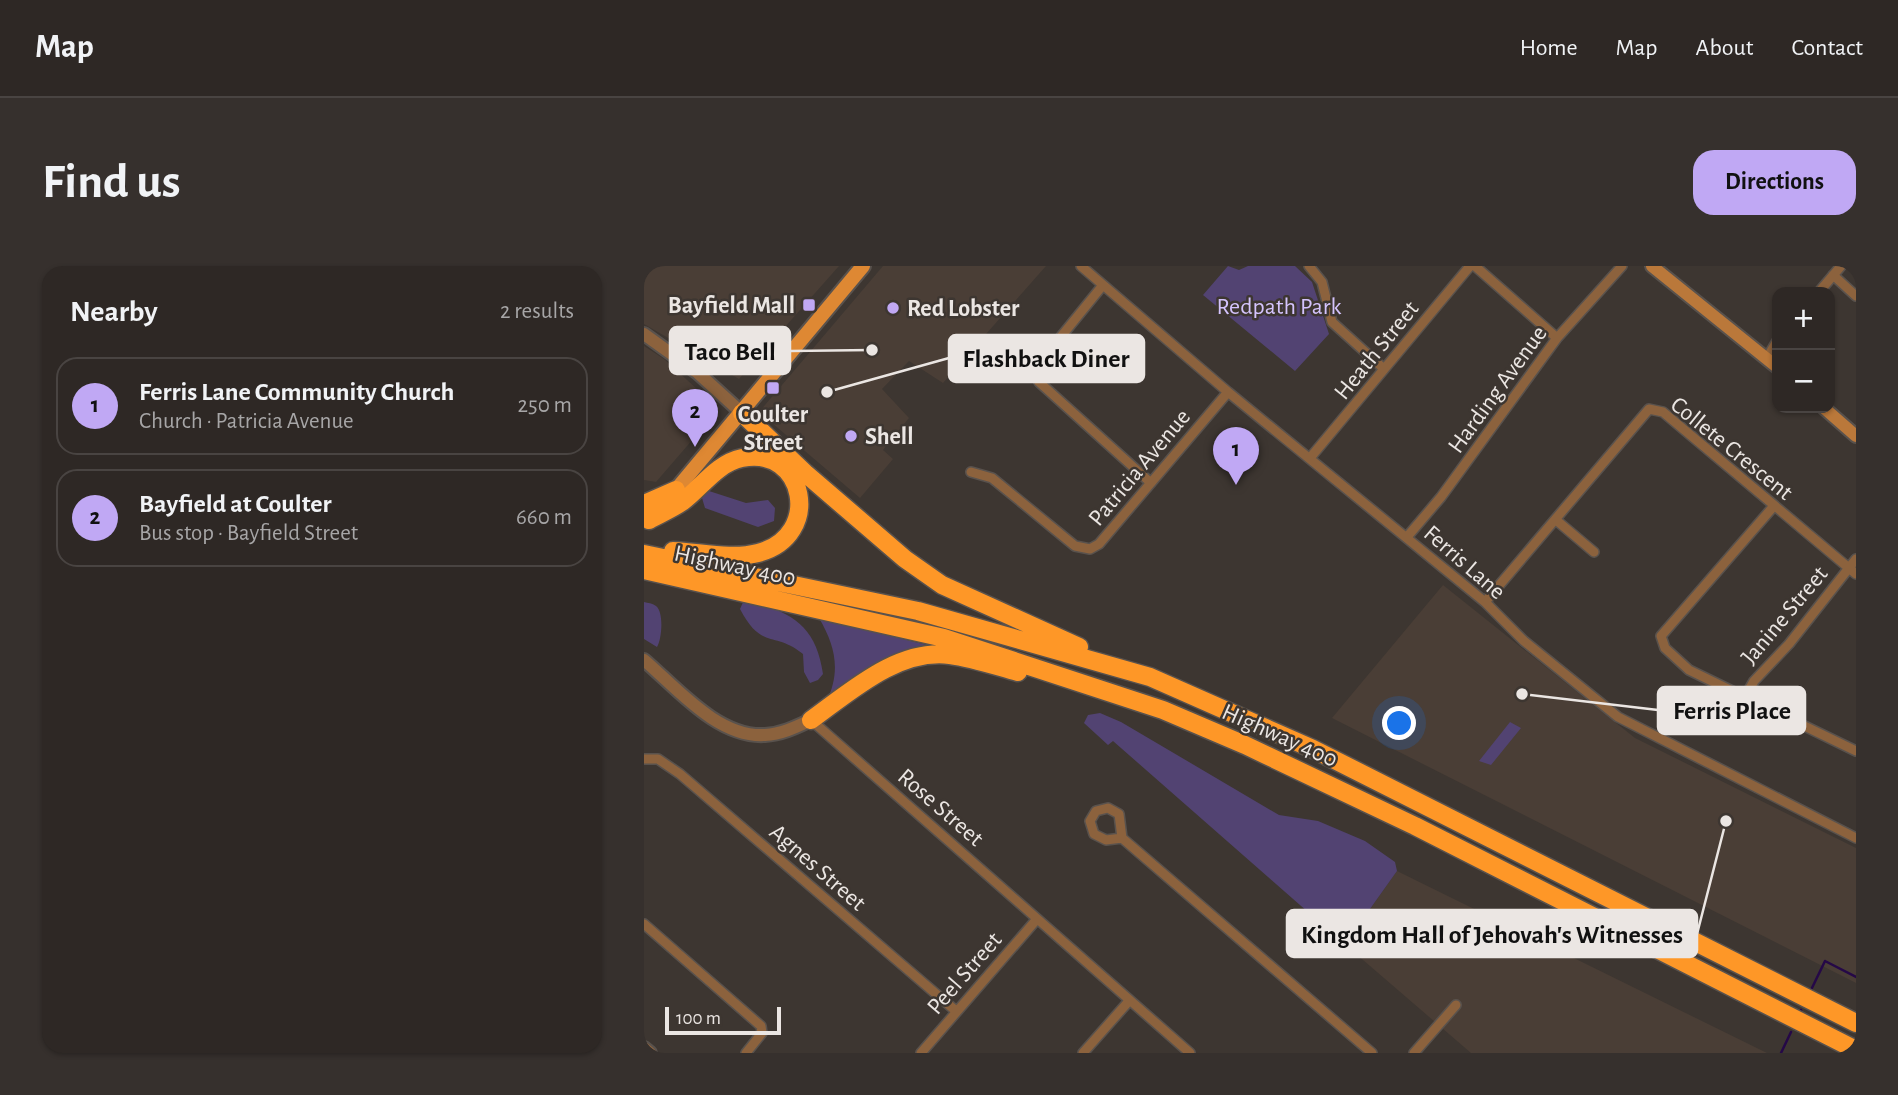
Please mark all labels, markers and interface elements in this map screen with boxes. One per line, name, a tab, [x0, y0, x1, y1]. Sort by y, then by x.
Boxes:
text: Map	[35, 31, 94, 64]
text: Home	[1520, 36, 1578, 60]
text: Map	[1616, 36, 1658, 60]
text: About	[1696, 36, 1753, 60]
text: Contact	[1791, 36, 1863, 60]
button: Directions	[1693, 150, 1856, 215]
text: Find us	[42, 158, 181, 207]
map controls	[1772, 287, 1835, 413]
button: +	[1772, 287, 1835, 350]
place label: Bayfield Mall	[668, 294, 795, 318]
park label: Redpath Park	[1217, 295, 1341, 319]
text: Nearby	[70, 297, 158, 327]
marker: Bayfield Mall	[801, 297, 817, 313]
place label: Red Lobster	[907, 297, 1020, 321]
street label: Heath Street	[1330, 297, 1424, 404]
text: 2 results	[500, 300, 574, 323]
marker: Red Lobster	[885, 300, 901, 316]
street label: Harding Avenue	[1444, 322, 1552, 458]
callout: Taco Bell	[670, 327, 790, 374]
callout: Flashback Diner	[949, 335, 1144, 382]
text: Taco Bell	[684, 339, 776, 365]
text: Flashback Diner	[963, 346, 1129, 372]
button: −	[1772, 350, 1835, 413]
text: Ferris Lane Community Church	[139, 379, 454, 405]
marker: Coulter Street	[765, 380, 781, 396]
pin: 2	[672, 389, 718, 447]
street label: Collete Crescent	[1666, 393, 1797, 505]
text: 1	[91, 394, 99, 417]
text: 250 m	[518, 394, 572, 417]
place label: Coulter Street	[738, 403, 809, 455]
street label: Patricia Avenue	[1084, 405, 1195, 531]
text: Church · Patricia Avenue	[139, 410, 354, 433]
place label: Shell	[865, 425, 913, 449]
pin: 1	[1213, 427, 1259, 485]
marker: Shell	[843, 428, 859, 444]
text: Bayfield at Coulter	[139, 491, 332, 517]
text: 2	[90, 506, 100, 529]
text: 660 m	[516, 506, 572, 529]
street label: Ferris Lane	[1419, 521, 1510, 604]
text: Bus stop · Bayfield Street	[139, 522, 358, 545]
street label: Highway 400	[672, 541, 798, 591]
street label: Janine Street	[1737, 562, 1833, 669]
callout: Ferris Place	[1658, 687, 1805, 734]
text: Ferris Place	[1673, 698, 1791, 724]
street label: Highway 400	[1218, 700, 1341, 772]
your location	[1382, 706, 1416, 740]
street label: Rose Street	[893, 764, 988, 851]
street label: Agnes Street	[765, 820, 870, 916]
callout: Kingdom Hall of Jehovah's Witnesses	[1287, 910, 1697, 957]
text: Kingdom Hall of Jehovah's Witnesses	[1301, 922, 1683, 948]
street label: Peel Street	[923, 928, 1007, 1019]
scale bar	[665, 1004, 780, 1036]
text: 100 m	[676, 1009, 721, 1028]

